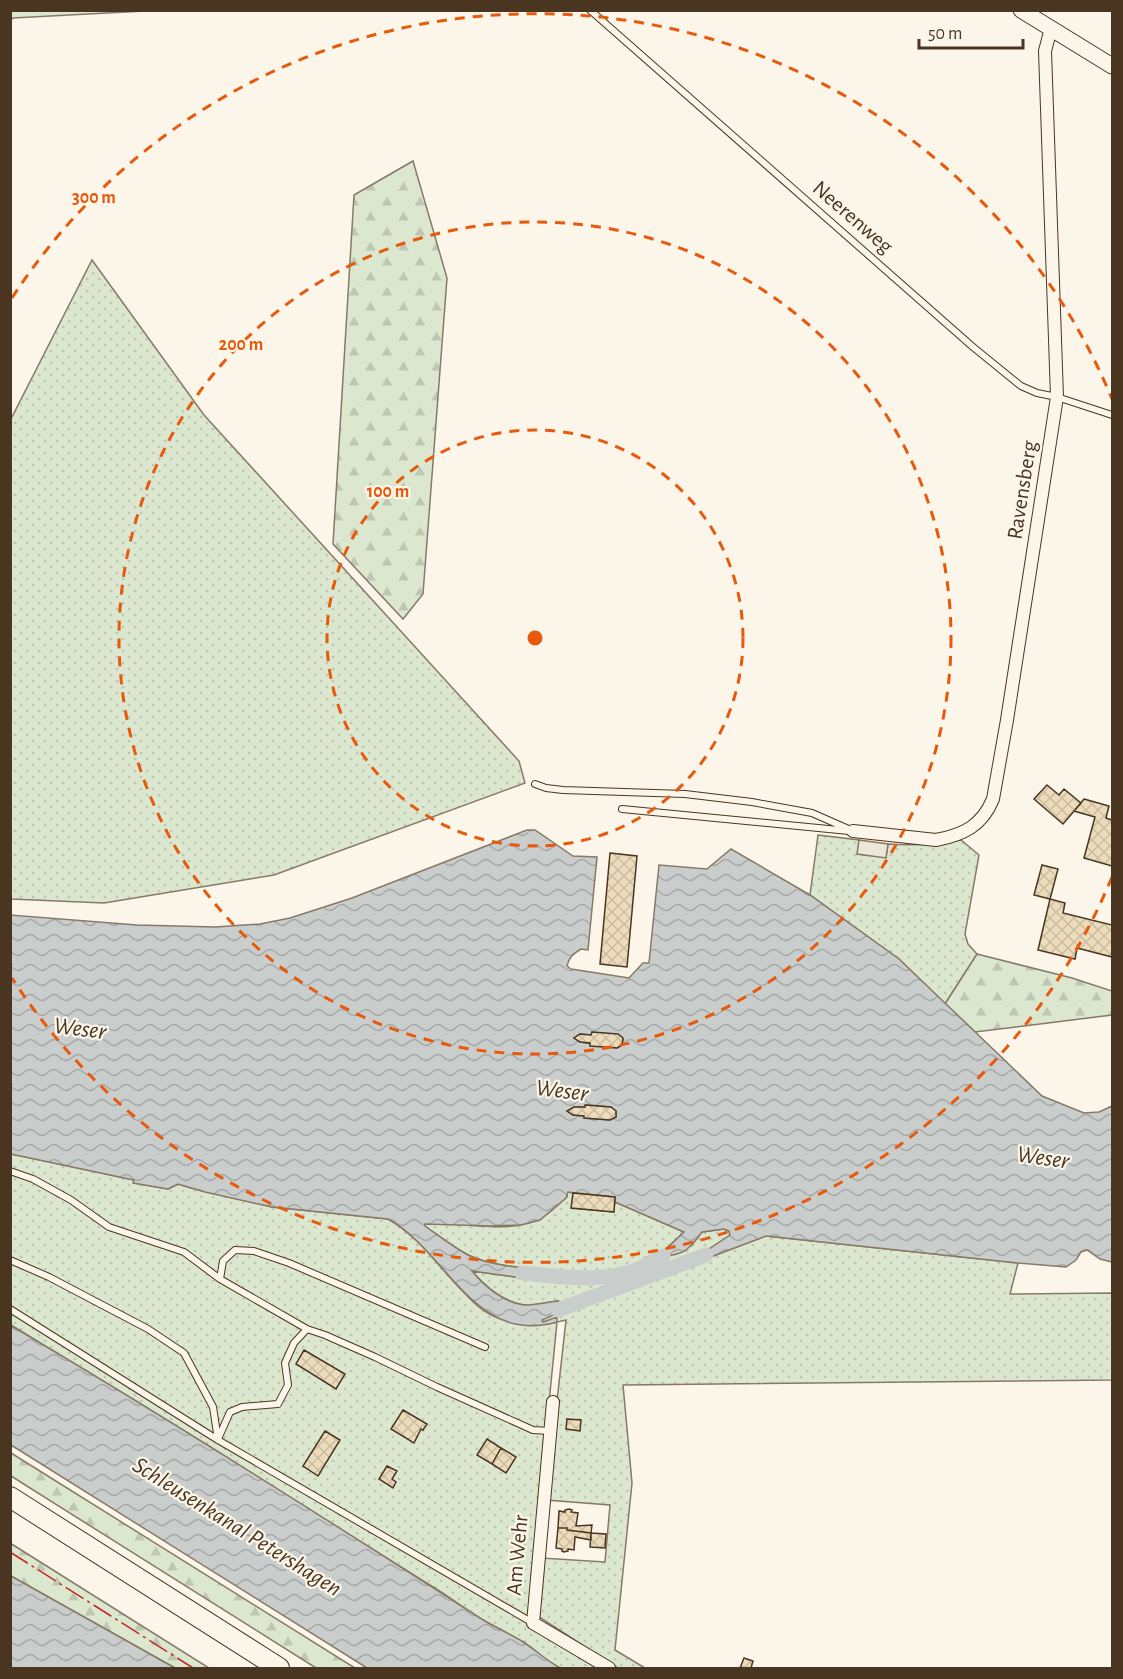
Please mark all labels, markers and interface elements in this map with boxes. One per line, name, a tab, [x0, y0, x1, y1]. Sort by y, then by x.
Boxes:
scale bar	[919, 12, 1022, 50]
text: 50 m	[928, 25, 962, 43]
street label: Neerenweg	[809, 176, 897, 258]
text: 300 m	[72, 189, 116, 207]
text: 200 m	[219, 336, 263, 354]
street label: Ravensberg	[1003, 439, 1041, 541]
text: 100 m	[367, 483, 409, 501]
centre of rings	[525, 628, 545, 648]
water label: Weser	[52, 1014, 109, 1044]
water label: Weser	[534, 1076, 591, 1106]
water label: Weser	[1015, 1142, 1072, 1174]
water label: Schleusenkanal Petershagen	[128, 1453, 346, 1601]
street label: Am Wehr	[503, 1514, 531, 1596]

